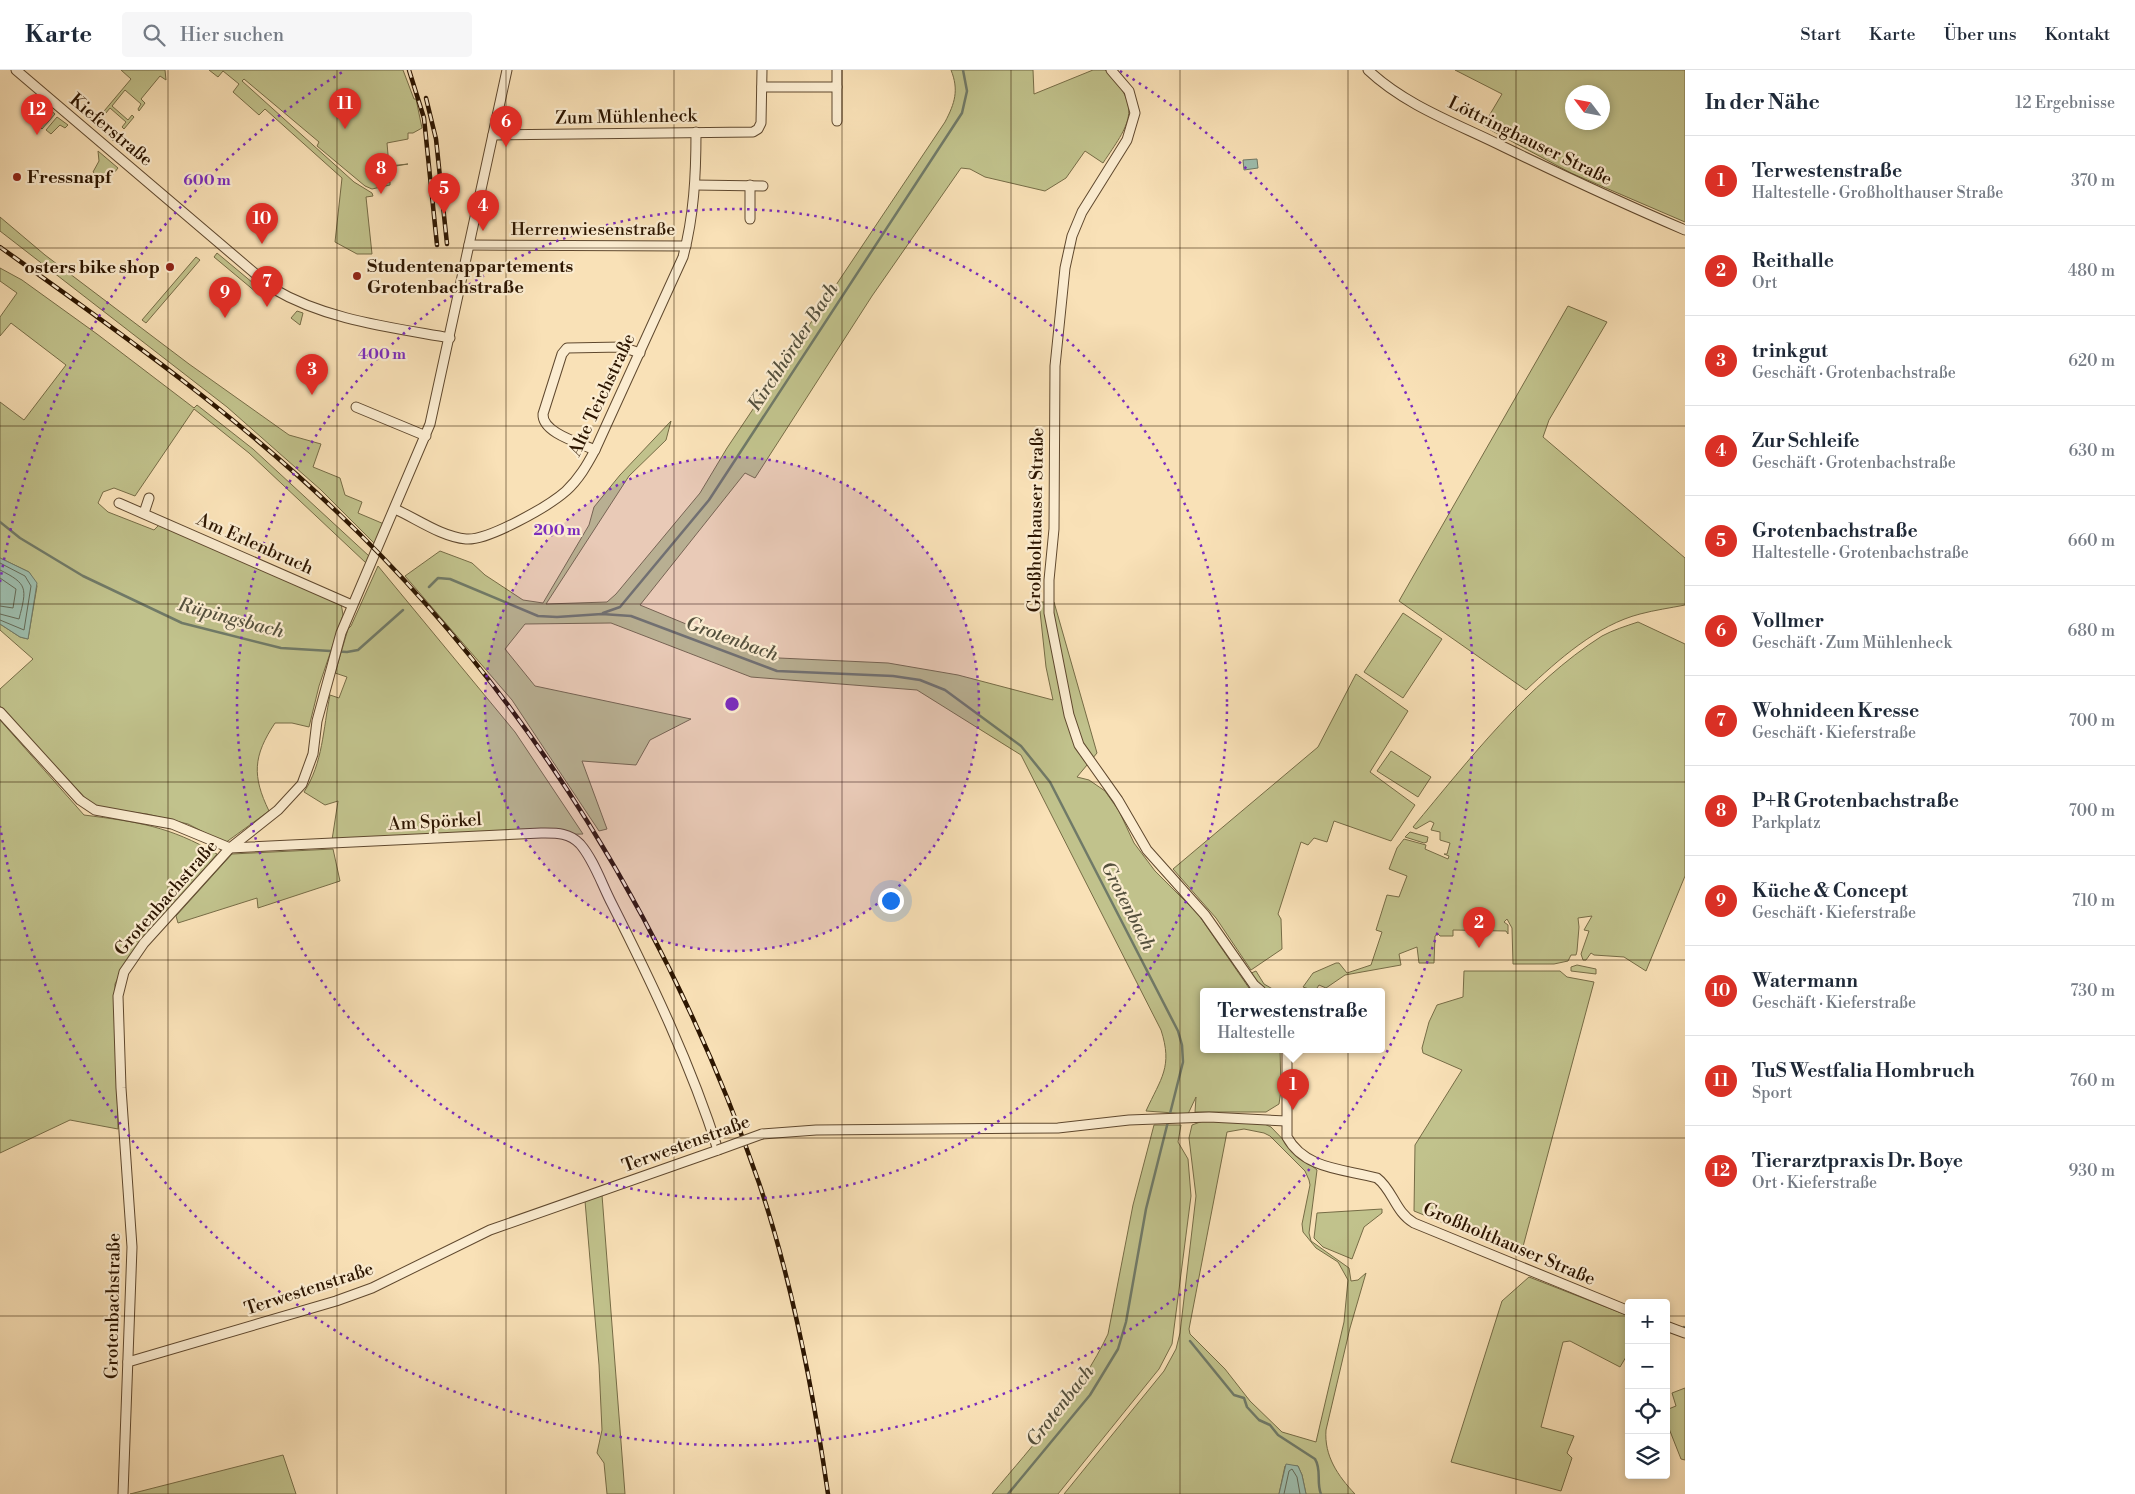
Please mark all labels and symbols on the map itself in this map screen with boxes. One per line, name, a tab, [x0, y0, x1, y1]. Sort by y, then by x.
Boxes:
north arrow	[1565, 85, 1610, 130]
pin: 11	[329, 88, 361, 129]
street label: Kieferstraße	[65, 89, 157, 171]
street label: Löttringhauser Straße	[1444, 91, 1616, 191]
pin: 12	[21, 94, 53, 135]
street label: Zum Mühlenheck	[555, 104, 699, 130]
pin: 6	[490, 106, 522, 147]
pin: 8	[365, 153, 397, 194]
place label: Fressnapf	[27, 166, 114, 189]
marker: Fressnapf	[11, 171, 23, 183]
text: 600 m	[183, 171, 231, 190]
pin: 5	[428, 173, 460, 214]
pin: 4	[467, 190, 499, 231]
pin: 10	[246, 203, 278, 244]
street label: Herrenwiesenstraße	[511, 218, 675, 241]
place label: Studentenappartements Grotenbachstraße	[367, 255, 573, 299]
place label: osters bike shop	[24, 256, 160, 279]
marker: osters bike shop	[164, 261, 176, 273]
pin: 7	[251, 266, 283, 307]
marker: Studentenappartements Grotenbachstraße	[351, 270, 363, 282]
pin: 9	[209, 277, 241, 318]
water label: Kirchhörder Bach	[742, 278, 844, 416]
street label: Alte Teichstraße	[563, 330, 640, 461]
text: 400 m	[358, 345, 406, 364]
pin: 3	[296, 354, 328, 395]
street label: Großholthauser Straße	[1023, 427, 1049, 613]
street label: Am Erlenbruch	[192, 508, 317, 580]
text: 200 m	[533, 521, 581, 540]
water label: Rüpingsbach	[175, 592, 287, 644]
water label: Grotenbach	[682, 611, 782, 667]
centre of rings	[723, 695, 741, 713]
street label: Am Spörkel	[387, 808, 483, 836]
street label: Grotenbachstraße	[109, 835, 223, 961]
water label: Grotenbach	[1095, 857, 1161, 955]
your location	[878, 888, 904, 914]
pin: 2	[1463, 907, 1495, 948]
pin: 1	[1277, 1069, 1309, 1110]
street label: Terwestenstraße	[619, 1110, 753, 1178]
street label: Großholthauser Straße	[1419, 1197, 1599, 1291]
street label: Grotenbachstraße	[100, 1233, 126, 1379]
street label: Terwestenstraße	[242, 1257, 376, 1321]
water label: Grotenbach	[1021, 1360, 1100, 1452]

